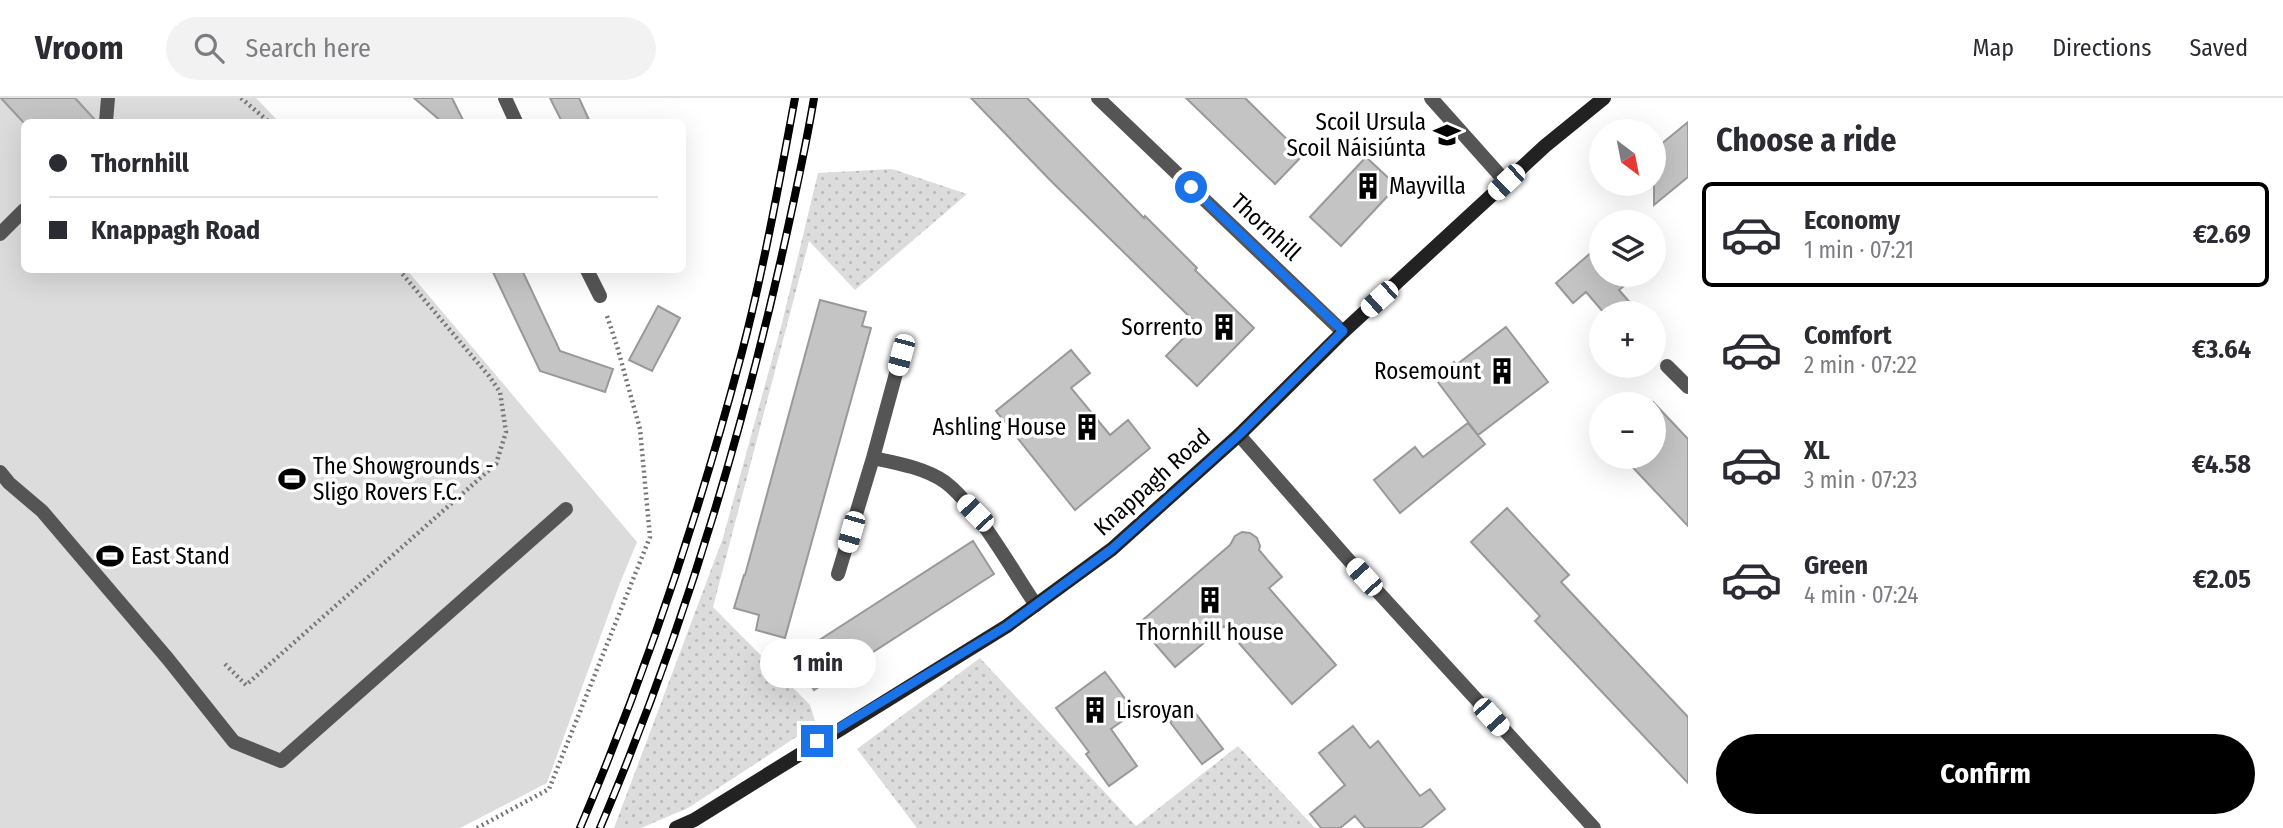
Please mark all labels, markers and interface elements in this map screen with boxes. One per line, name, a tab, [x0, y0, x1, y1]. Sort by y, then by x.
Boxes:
search box	[166, 17, 656, 80]
text: Vroom	[35, 28, 124, 68]
icon: search	[190, 29, 228, 67]
text: Search here	[246, 33, 371, 64]
text: Map	[1973, 34, 2014, 62]
text: Directions	[2052, 34, 2151, 62]
text: Saved	[2189, 34, 2248, 62]
place label: Scoil Ursula Scoil Náisiúnta	[1286, 108, 1426, 162]
north arrow	[1589, 119, 1666, 196]
map controls	[1589, 119, 1666, 469]
school or university icon: Scoil Ursula Scoil Náisiúnta	[1432, 120, 1462, 150]
text: Choose a ride	[1716, 121, 1897, 159]
text: Thornhill	[91, 148, 189, 179]
car	[1484, 160, 1529, 204]
route start	[1175, 171, 1207, 203]
building icon: Mayvilla	[1353, 171, 1383, 201]
place label: Mayvilla	[1389, 172, 1466, 200]
street label: Thornhill	[1225, 188, 1307, 266]
icon: car	[1720, 203, 1783, 266]
text: Economy	[1804, 205, 1900, 236]
button: layers	[1589, 210, 1666, 287]
text: Knappagh Road	[91, 215, 260, 246]
text: €2.69	[2193, 219, 2251, 250]
text: 1 min · 07:21	[1804, 236, 1914, 264]
car	[1357, 277, 1402, 321]
button: +	[1589, 301, 1666, 378]
building icon: Sorrento	[1209, 312, 1239, 342]
place label: Sorrento	[1121, 313, 1203, 341]
icon: car	[1720, 318, 1783, 381]
text: Comfort	[1804, 320, 1892, 351]
car	[886, 332, 917, 378]
text: €3.64	[2192, 334, 2251, 365]
text: 2 min · 07:22	[1804, 351, 1917, 379]
building icon: Rosemount	[1487, 356, 1517, 386]
place label: Rosemount	[1374, 357, 1481, 385]
button: −	[1589, 392, 1666, 469]
building icon: Ashling House	[1072, 412, 1102, 442]
place label: Ashling House	[933, 413, 1066, 441]
street label: Knappagh Road	[1088, 422, 1216, 542]
icon: car	[1720, 433, 1783, 496]
text: XL	[1804, 435, 1830, 466]
text: €4.58	[2192, 449, 2251, 480]
place label: The Showgrounds - Sligo Rovers F.C.	[313, 452, 494, 506]
sports icon: The Showgrounds - Sligo Rovers F.C.	[277, 464, 307, 494]
text: 3 min · 07:23	[1804, 466, 1917, 494]
car	[953, 491, 998, 535]
car	[836, 509, 867, 555]
sports icon: East Stand	[95, 541, 125, 571]
place label: East Stand	[131, 542, 230, 570]
icon: car	[1720, 548, 1783, 611]
text: Green	[1804, 550, 1868, 581]
car	[1343, 554, 1386, 600]
text: €2.05	[2193, 564, 2251, 595]
text: 4 min · 07:24	[1804, 581, 1918, 609]
building icon: Thornhill house	[1195, 585, 1225, 615]
place label: Thornhill house	[1136, 618, 1284, 646]
callout: 1 min	[759, 640, 875, 688]
text: 1 min	[793, 649, 843, 677]
car	[1470, 694, 1513, 740]
building icon: Lisroyan	[1080, 695, 1110, 725]
place label: Lisroyan	[1116, 696, 1195, 724]
route end	[801, 725, 833, 757]
button: Confirm	[1716, 734, 2255, 814]

